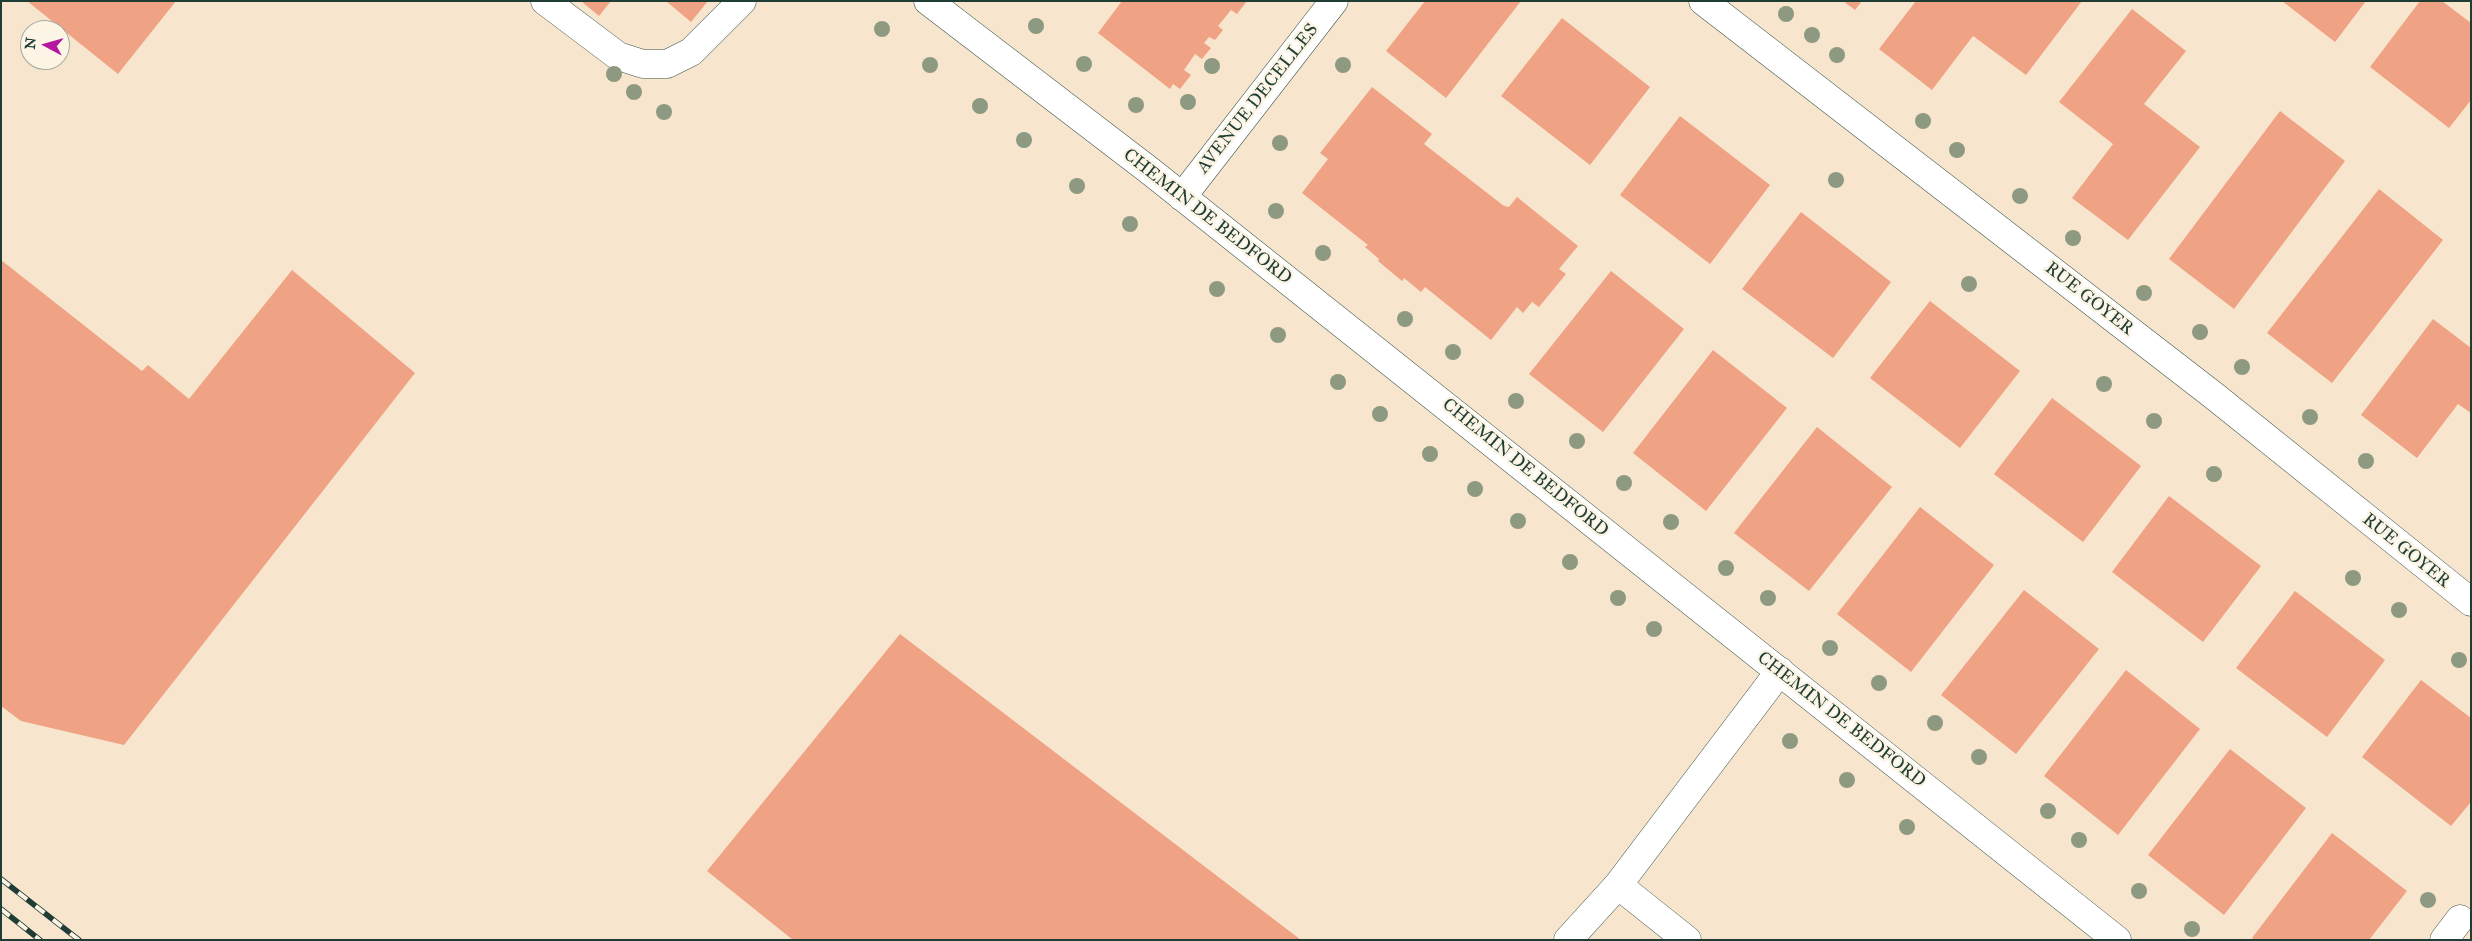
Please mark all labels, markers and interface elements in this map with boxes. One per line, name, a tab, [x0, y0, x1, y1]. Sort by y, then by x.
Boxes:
north arrow	[20, 20, 70, 70]
street label: AVENUE DECELLES	[1193, 20, 1323, 178]
text: N	[22, 37, 40, 50]
street label: CHEMIN DE BEDFORD	[1119, 145, 1295, 289]
street label: RUE GOYER	[2040, 258, 2138, 340]
street label: CHEMIN DE BEDFORD	[1437, 394, 1613, 542]
street label: RUE GOYER	[2358, 509, 2454, 593]
street label: CHEMIN DE BEDFORD	[1753, 648, 1929, 792]

